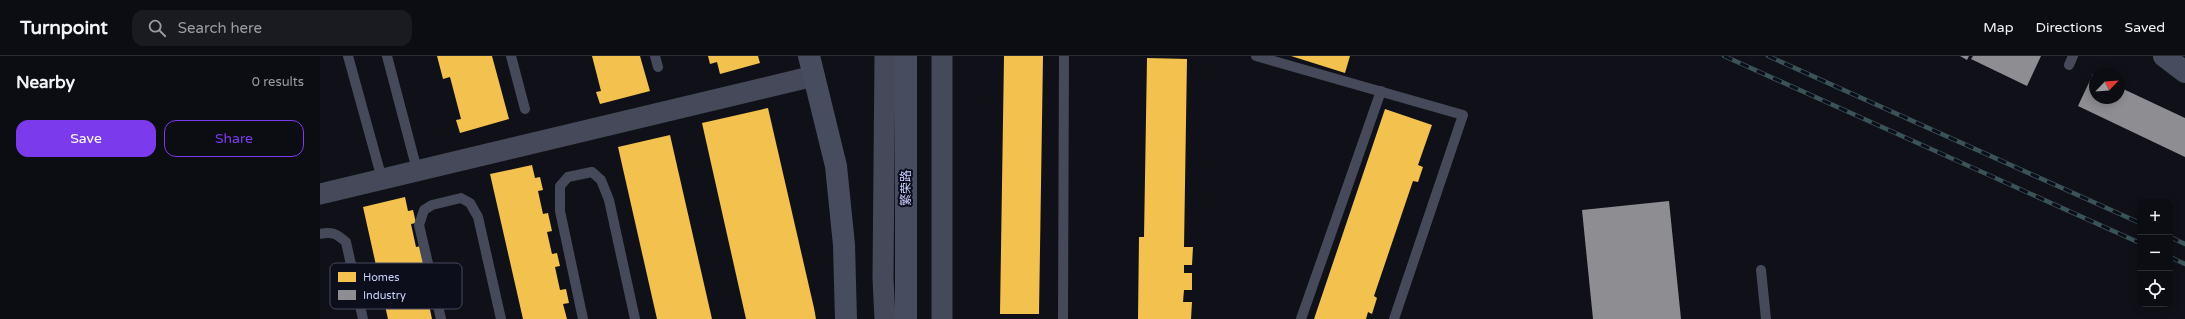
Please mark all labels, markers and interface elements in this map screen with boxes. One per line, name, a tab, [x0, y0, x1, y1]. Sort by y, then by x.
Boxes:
search box	[132, 10, 412, 46]
text: Turnpoint	[20, 17, 108, 39]
icon: search	[146, 17, 168, 39]
text: Search here	[178, 19, 262, 37]
text: Map	[1983, 19, 2014, 36]
text: Directions	[2036, 19, 2103, 36]
text: Saved	[2125, 19, 2165, 36]
north arrow	[2089, 68, 2125, 104]
text: Nearby	[16, 72, 75, 93]
text: 0 results	[252, 74, 304, 90]
button: Save	[16, 120, 156, 157]
button: Share	[164, 120, 304, 157]
street label: 繁荣路	[899, 170, 913, 206]
map controls	[2137, 199, 2173, 307]
button: +	[2137, 199, 2173, 235]
button: −	[2137, 235, 2173, 271]
legend	[330, 263, 462, 309]
text: Homes	[363, 271, 399, 284]
button: locate	[2137, 271, 2173, 307]
text: Industry	[363, 289, 406, 302]

